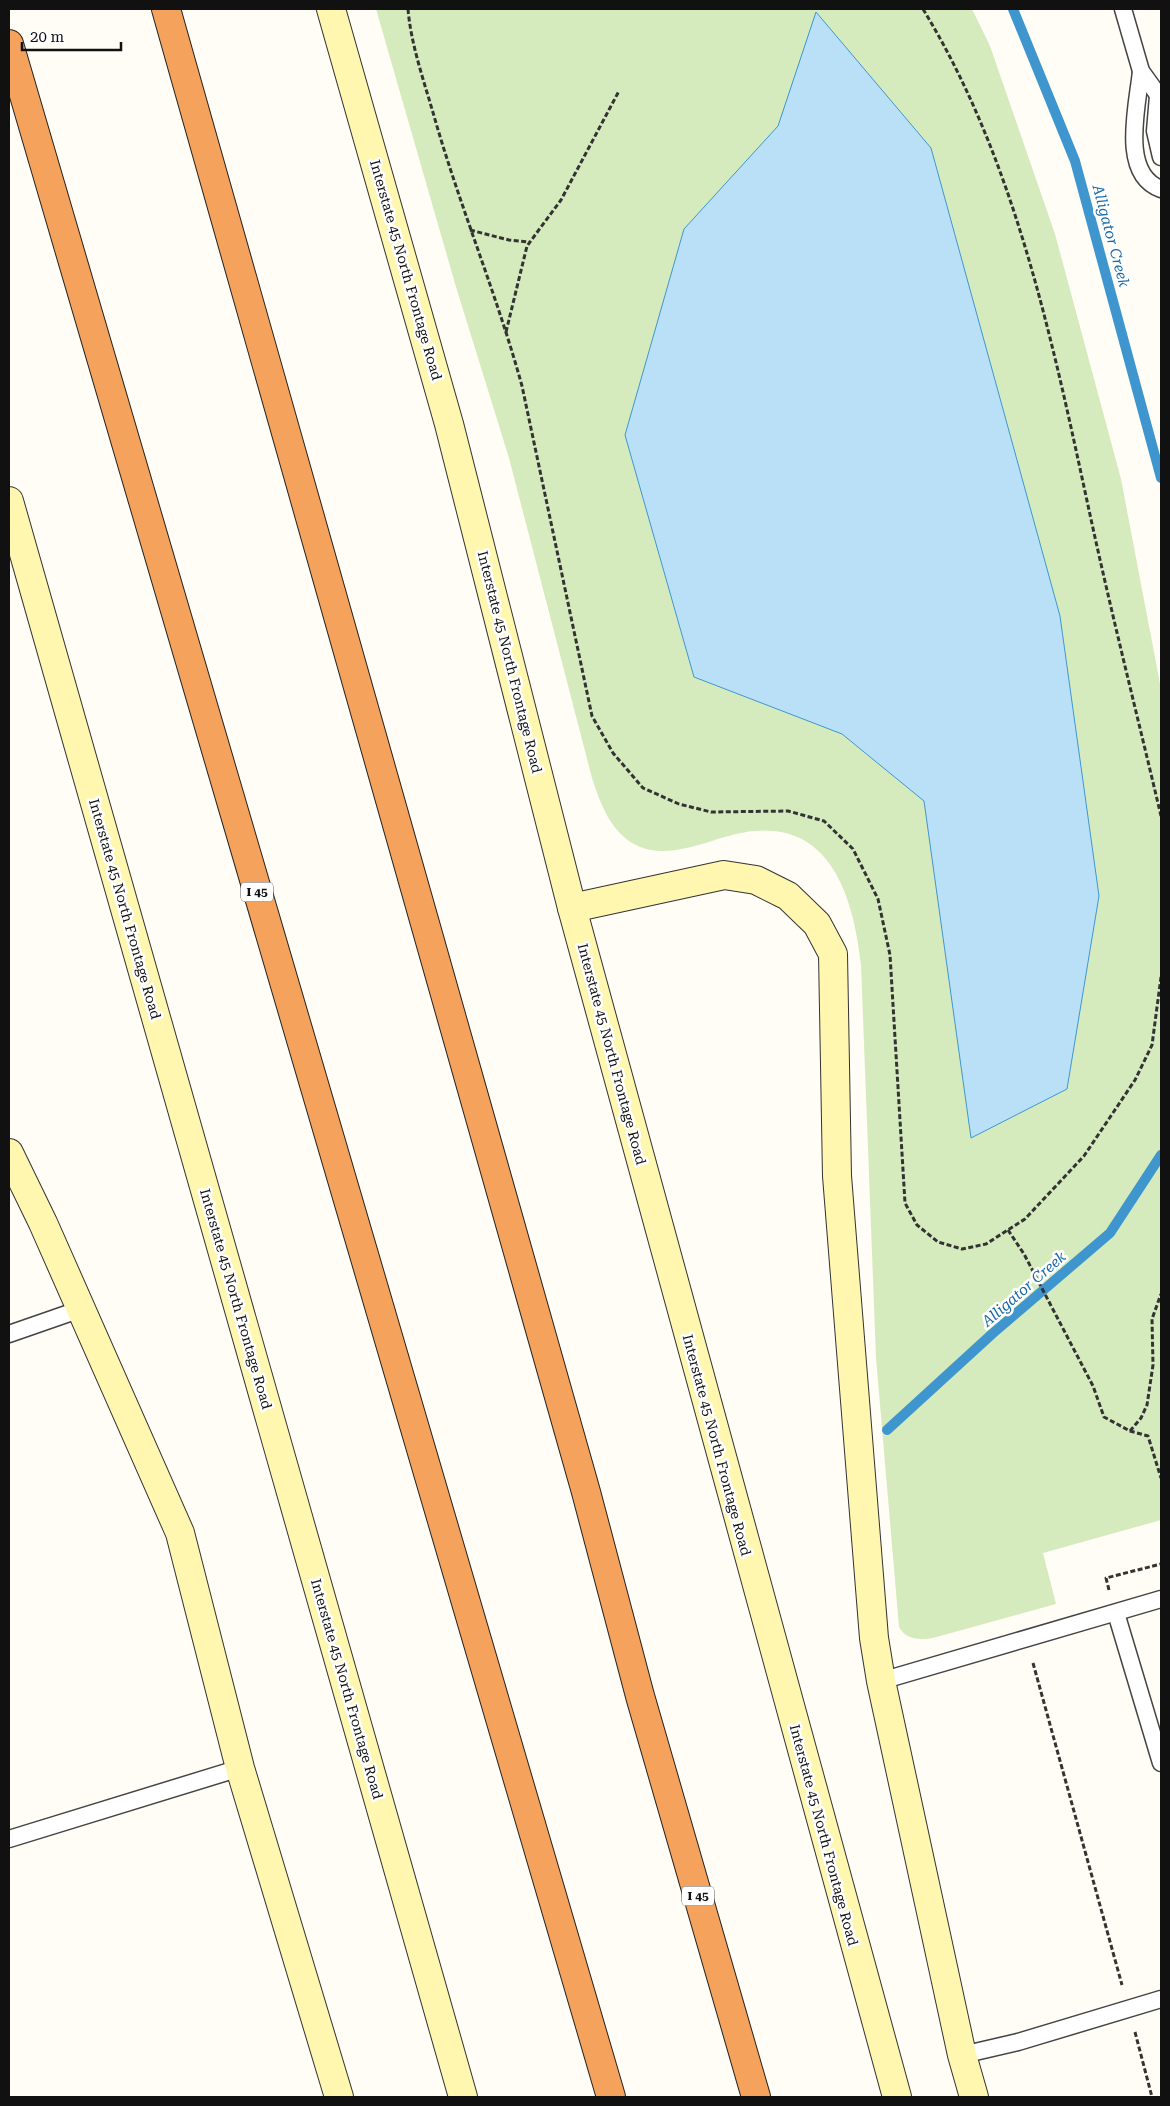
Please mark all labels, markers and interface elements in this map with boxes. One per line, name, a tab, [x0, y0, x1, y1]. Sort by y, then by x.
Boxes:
scale bar	[22, 20, 121, 52]
text: 20 m	[30, 28, 65, 46]
street label: Interstate 45 North Frontage Road	[367, 158, 445, 382]
water label: Alligator Creek	[1088, 182, 1134, 290]
street label: Interstate 45 North Frontage Road	[475, 549, 545, 775]
street label: Interstate 45 North Frontage Road	[86, 797, 164, 1021]
road number: I 45	[241, 882, 273, 902]
street label: Interstate 45 North Frontage Road	[575, 942, 649, 1166]
street label: Interstate 45 North Frontage Road	[197, 1187, 275, 1411]
water label: Alligator Creek	[978, 1247, 1070, 1331]
street label: Interstate 45 North Frontage Road	[680, 1333, 754, 1557]
street label: Interstate 45 North Frontage Road	[308, 1577, 386, 1801]
street label: Interstate 45 North Frontage Road	[787, 1723, 861, 1947]
road number: I 45	[682, 1886, 714, 1905]

